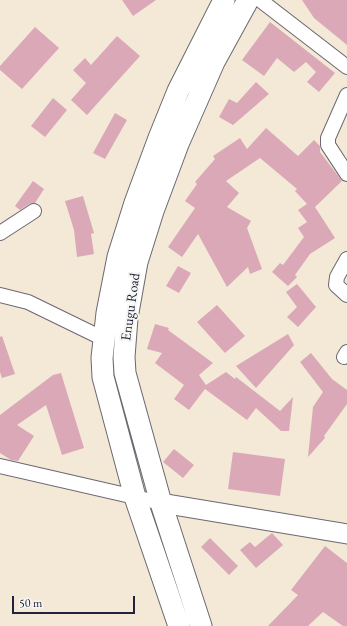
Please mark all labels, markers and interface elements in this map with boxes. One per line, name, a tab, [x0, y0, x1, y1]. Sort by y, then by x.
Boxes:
street label: Enugu Road	[118, 272, 144, 342]
scale bar	[14, 588, 137, 614]
text: 50 m	[19, 595, 42, 611]

